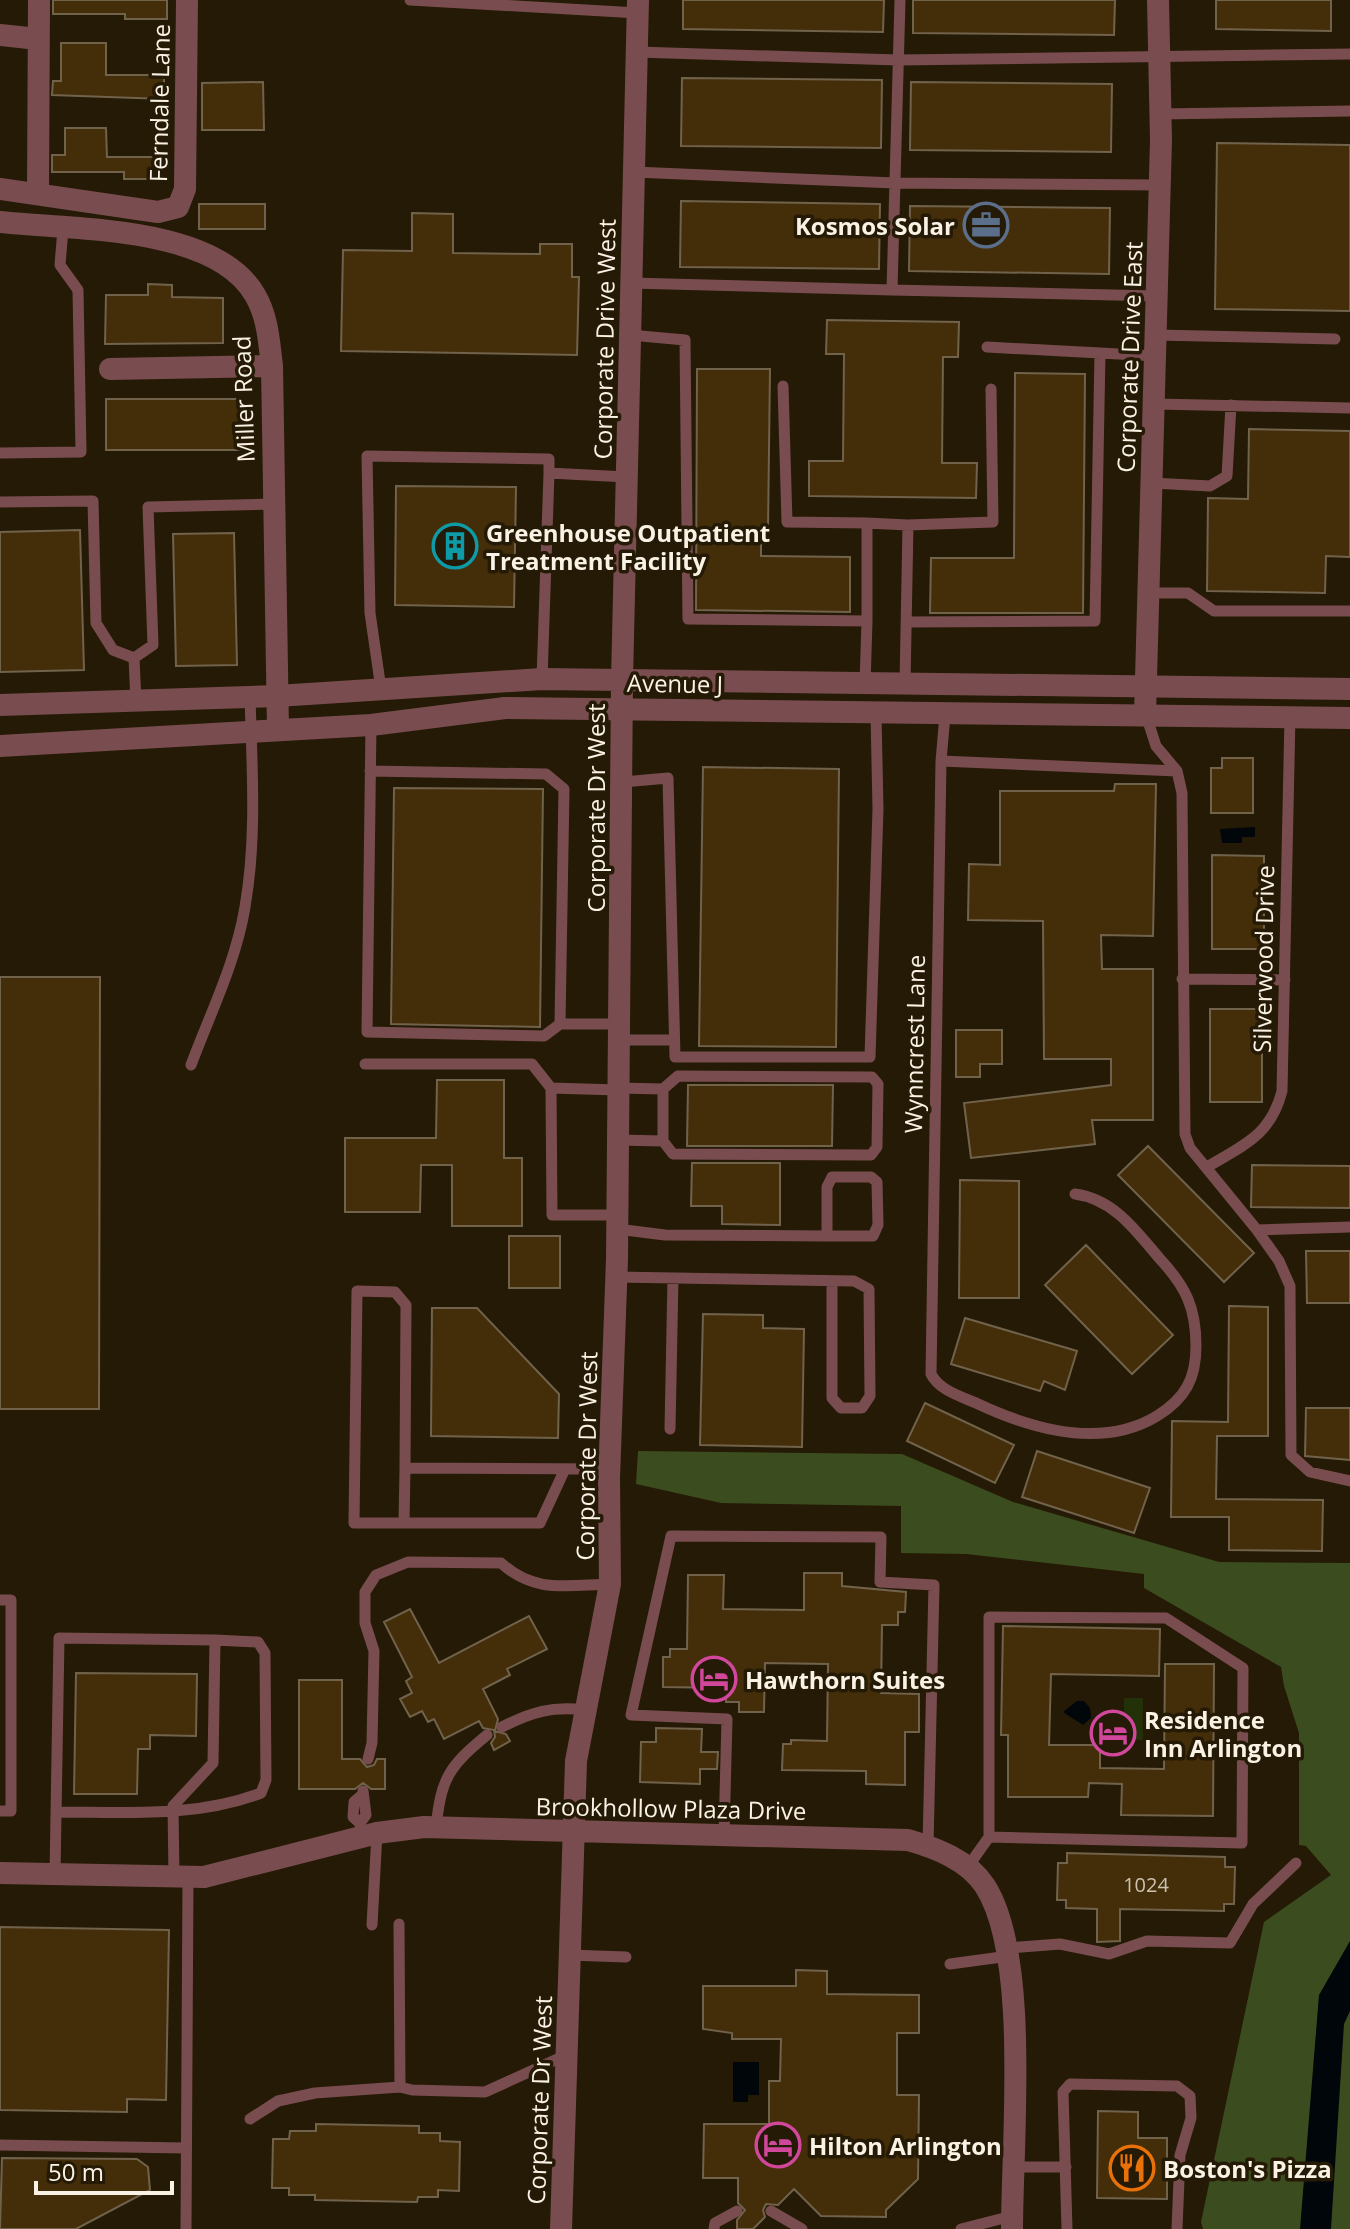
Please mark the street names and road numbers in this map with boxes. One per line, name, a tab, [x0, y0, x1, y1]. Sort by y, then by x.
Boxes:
street label: Ferndale Lane	[141, 24, 177, 182]
street label: Corporate Drive West	[585, 218, 623, 460]
street label: Corporate Drive East	[1108, 241, 1150, 473]
street label: Miller Road	[224, 335, 262, 463]
street label: Avenue J	[627, 666, 723, 700]
street label: Corporate Dr West	[579, 704, 612, 912]
street label: Silverwood Drive	[1245, 865, 1281, 1053]
street label: Wynncrest Lane	[896, 954, 932, 1134]
street label: Corporate Dr West	[568, 1351, 604, 1561]
street label: Brookhollow Plaza Drive	[535, 1789, 807, 1827]
street label: Corporate Dr West	[519, 1995, 559, 2205]

